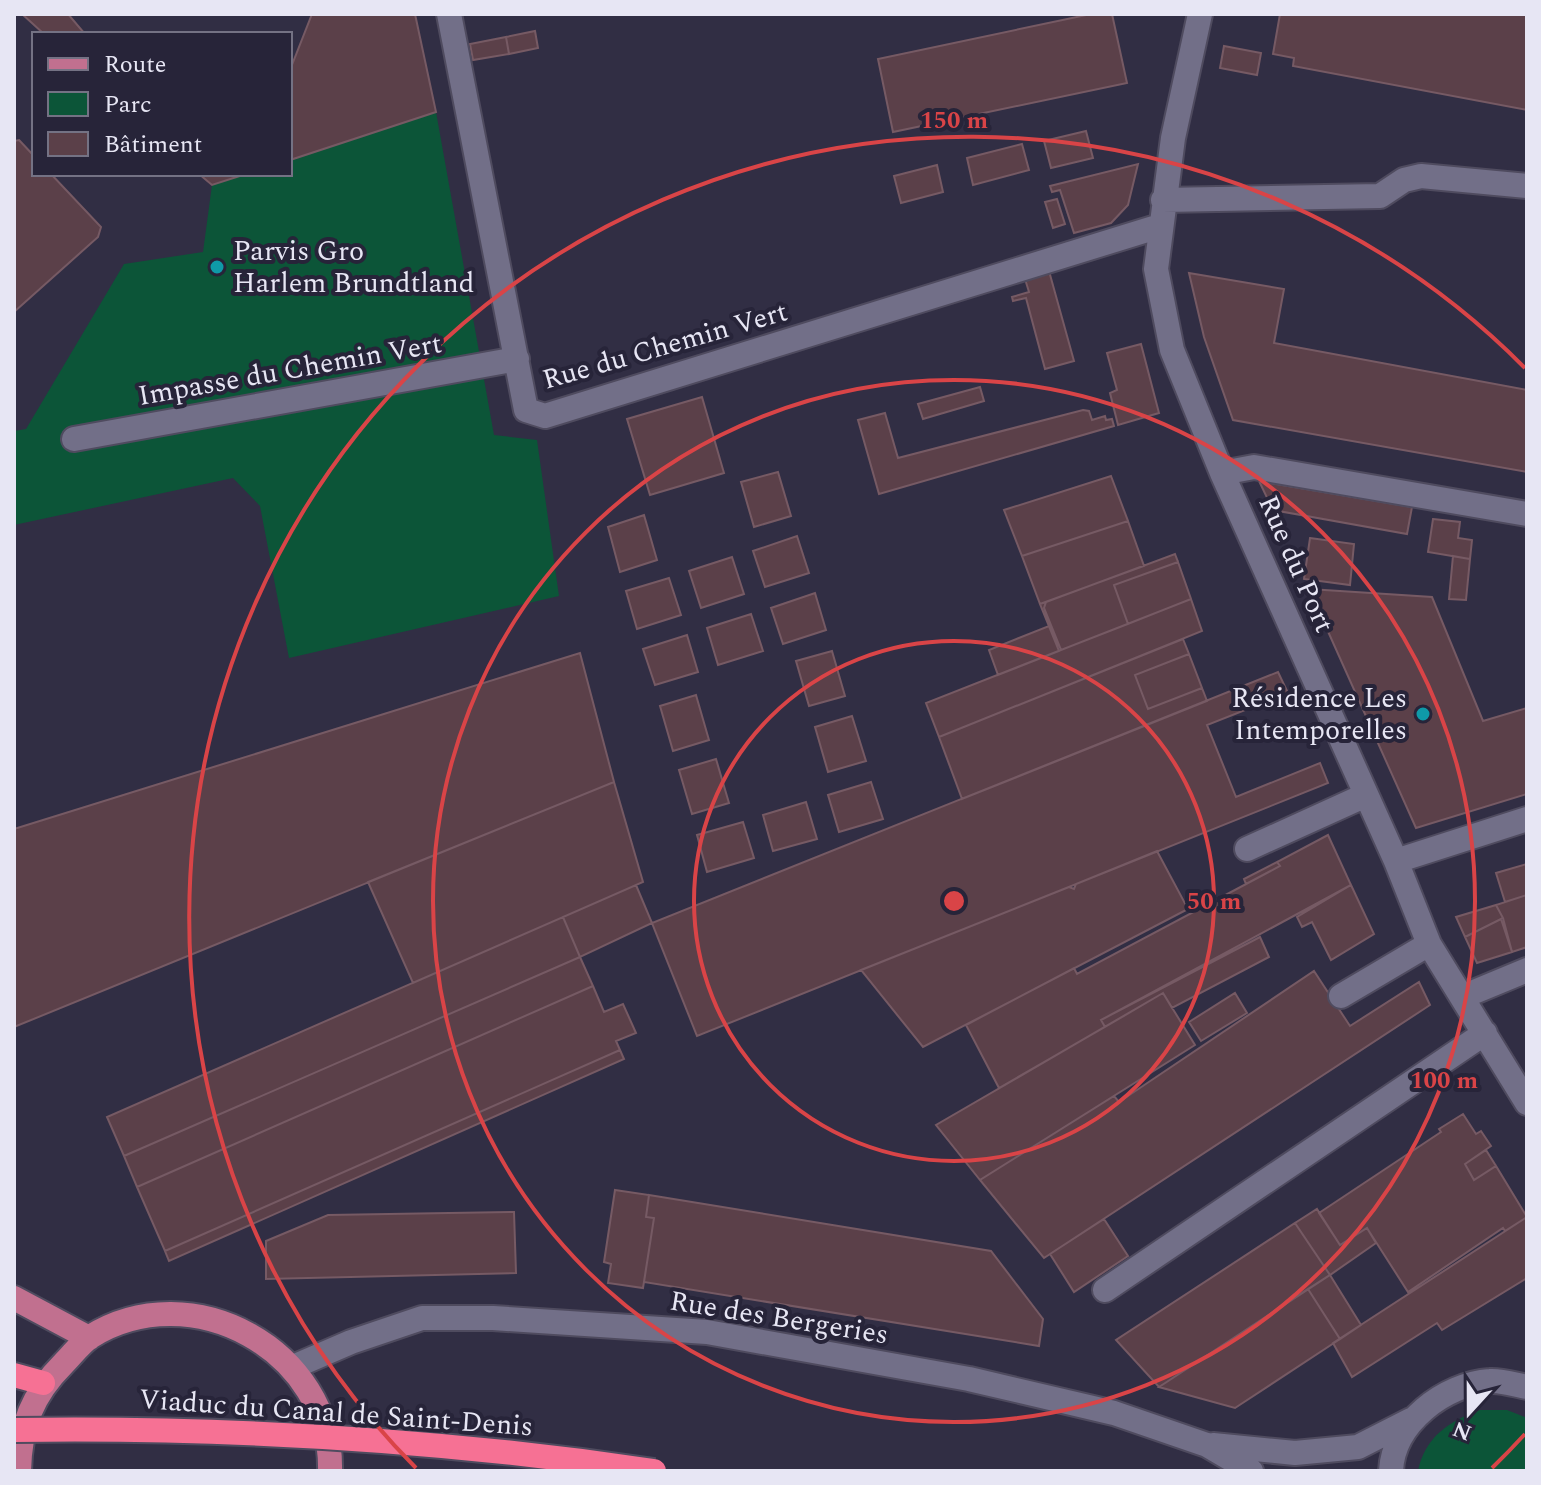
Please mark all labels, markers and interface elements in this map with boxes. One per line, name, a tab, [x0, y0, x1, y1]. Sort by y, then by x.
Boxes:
legend	[32, 32, 292, 176]
text: Route	[104, 47, 166, 83]
text: Parc	[104, 87, 152, 123]
text: 150 m	[920, 103, 988, 139]
text: Bâtiment	[104, 127, 202, 163]
place label: Parvis Gro Harlem Brundtland	[233, 230, 474, 305]
marker: Parvis Gro Harlem Brundtland	[208, 258, 226, 276]
street label: Rue du Chemin Vert	[537, 290, 793, 402]
street label: Impasse du Chemin Vert	[135, 322, 445, 418]
street label: Rue du Port	[1247, 488, 1345, 640]
place label: Résidence Les Intemporelles	[1231, 677, 1407, 752]
marker: Résidence Les Intemporelles	[1414, 705, 1432, 723]
text: 50 m	[1187, 884, 1242, 920]
centre of rings	[940, 887, 968, 915]
text: 100 m	[1410, 1063, 1478, 1099]
street label: Rue des Bergeries	[667, 1280, 891, 1356]
north arrow	[1429, 1373, 1509, 1453]
street label: Viaduc du Canal de Saint-Denis	[138, 1378, 534, 1448]
text: N	[1448, 1412, 1477, 1449]

